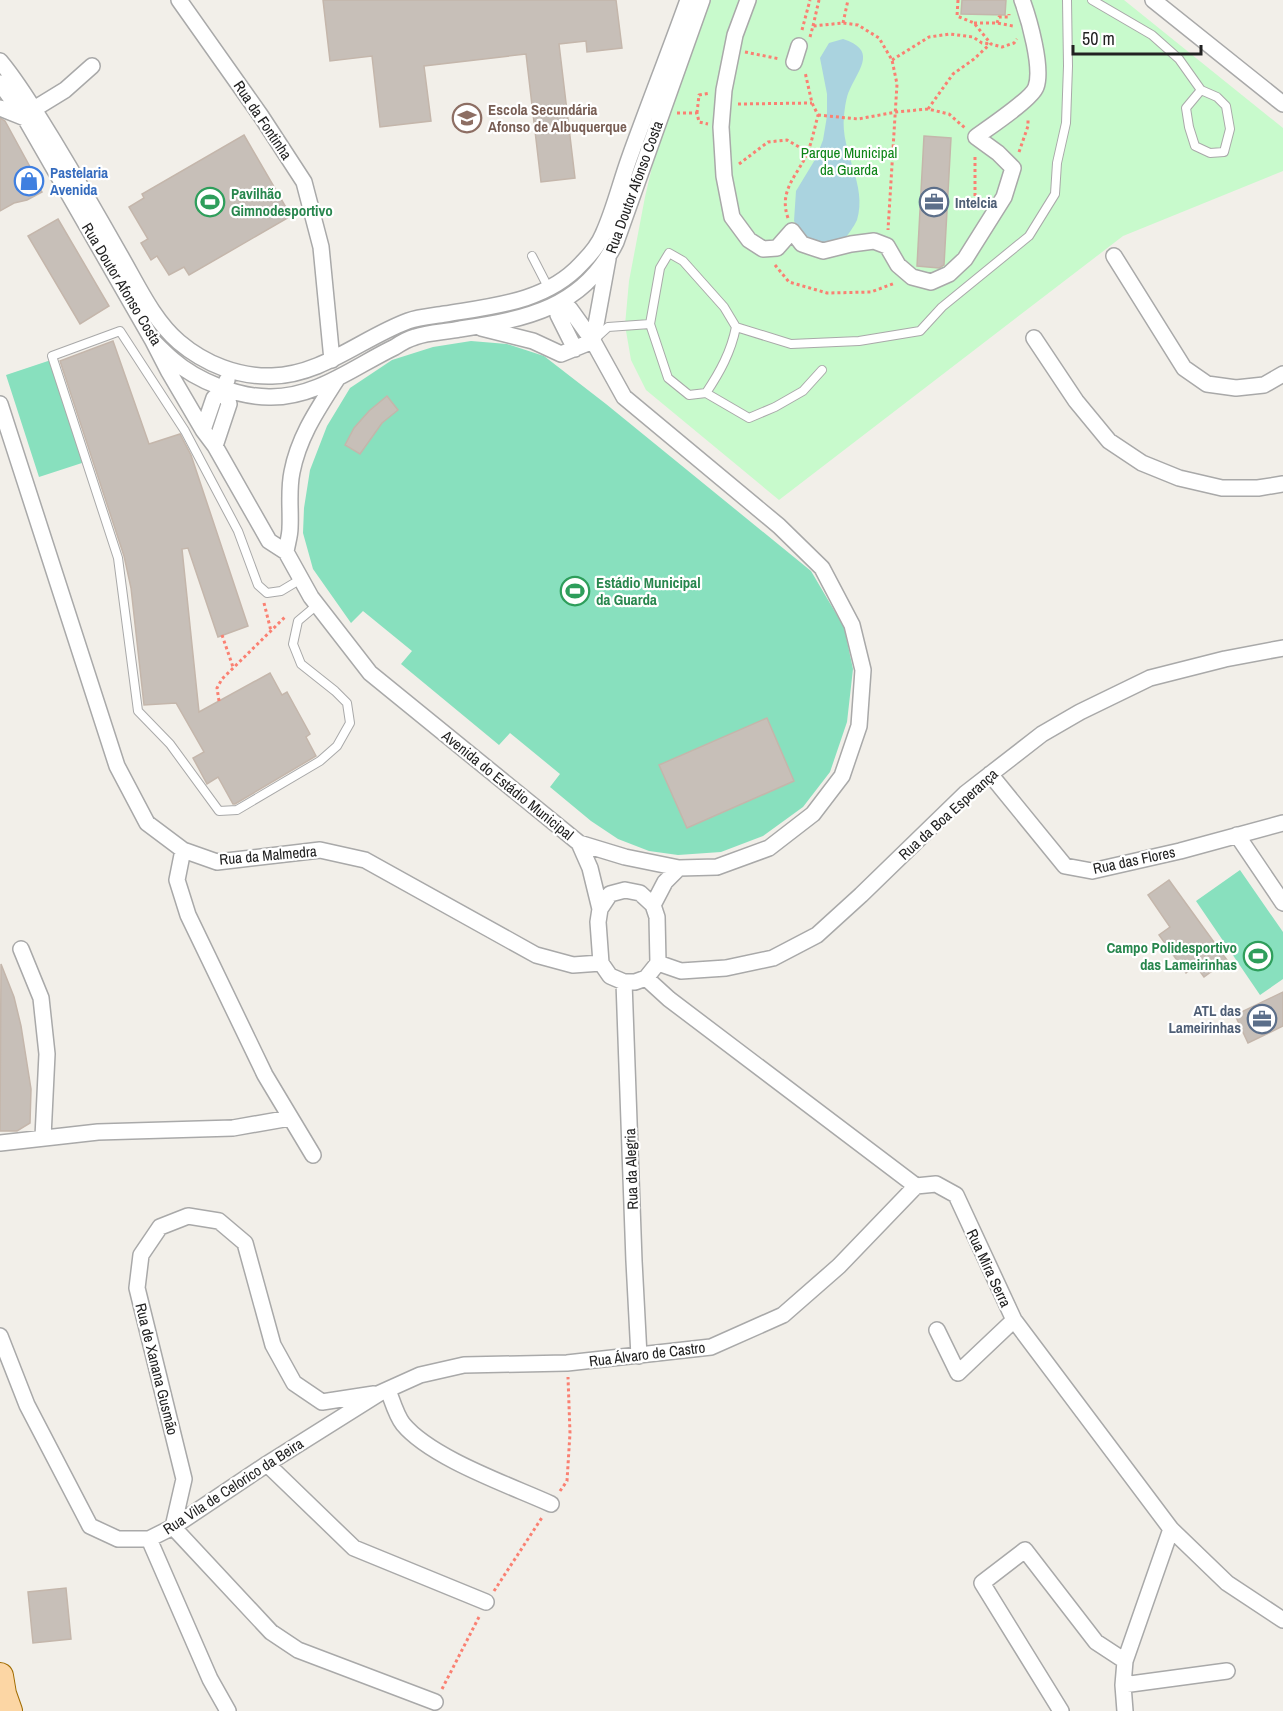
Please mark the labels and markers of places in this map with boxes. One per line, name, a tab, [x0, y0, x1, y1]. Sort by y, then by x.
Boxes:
place label: Escola Secundária Afonso de Albuquerque	[488, 99, 627, 137]
school or university icon: Escola Secundária Afonso de Albuquerque	[451, 102, 483, 134]
place label: Pastelaria Avenida	[50, 162, 108, 200]
shop icon: Pastelaria Avenida	[13, 165, 45, 197]
place label: Pavilhão Gimnodesportivo	[231, 183, 333, 221]
sports icon: Pavilhão Gimnodesportivo	[194, 186, 226, 218]
office icon: Intelcia	[918, 186, 950, 218]
place label: Intelcia	[955, 192, 998, 213]
place label: Estádio Municipal da Guarda	[596, 572, 701, 610]
sports icon: Estádio Municipal da Guarda	[559, 575, 591, 607]
place label: Campo Polidesportivo das Lameirinhas	[1106, 937, 1237, 975]
sports icon: Campo Polidesportivo das Lameirinhas	[1242, 940, 1274, 972]
place label: ATL das Lameirinhas	[1169, 1000, 1241, 1038]
office icon: ATL das Lameirinhas	[1246, 1003, 1278, 1035]

